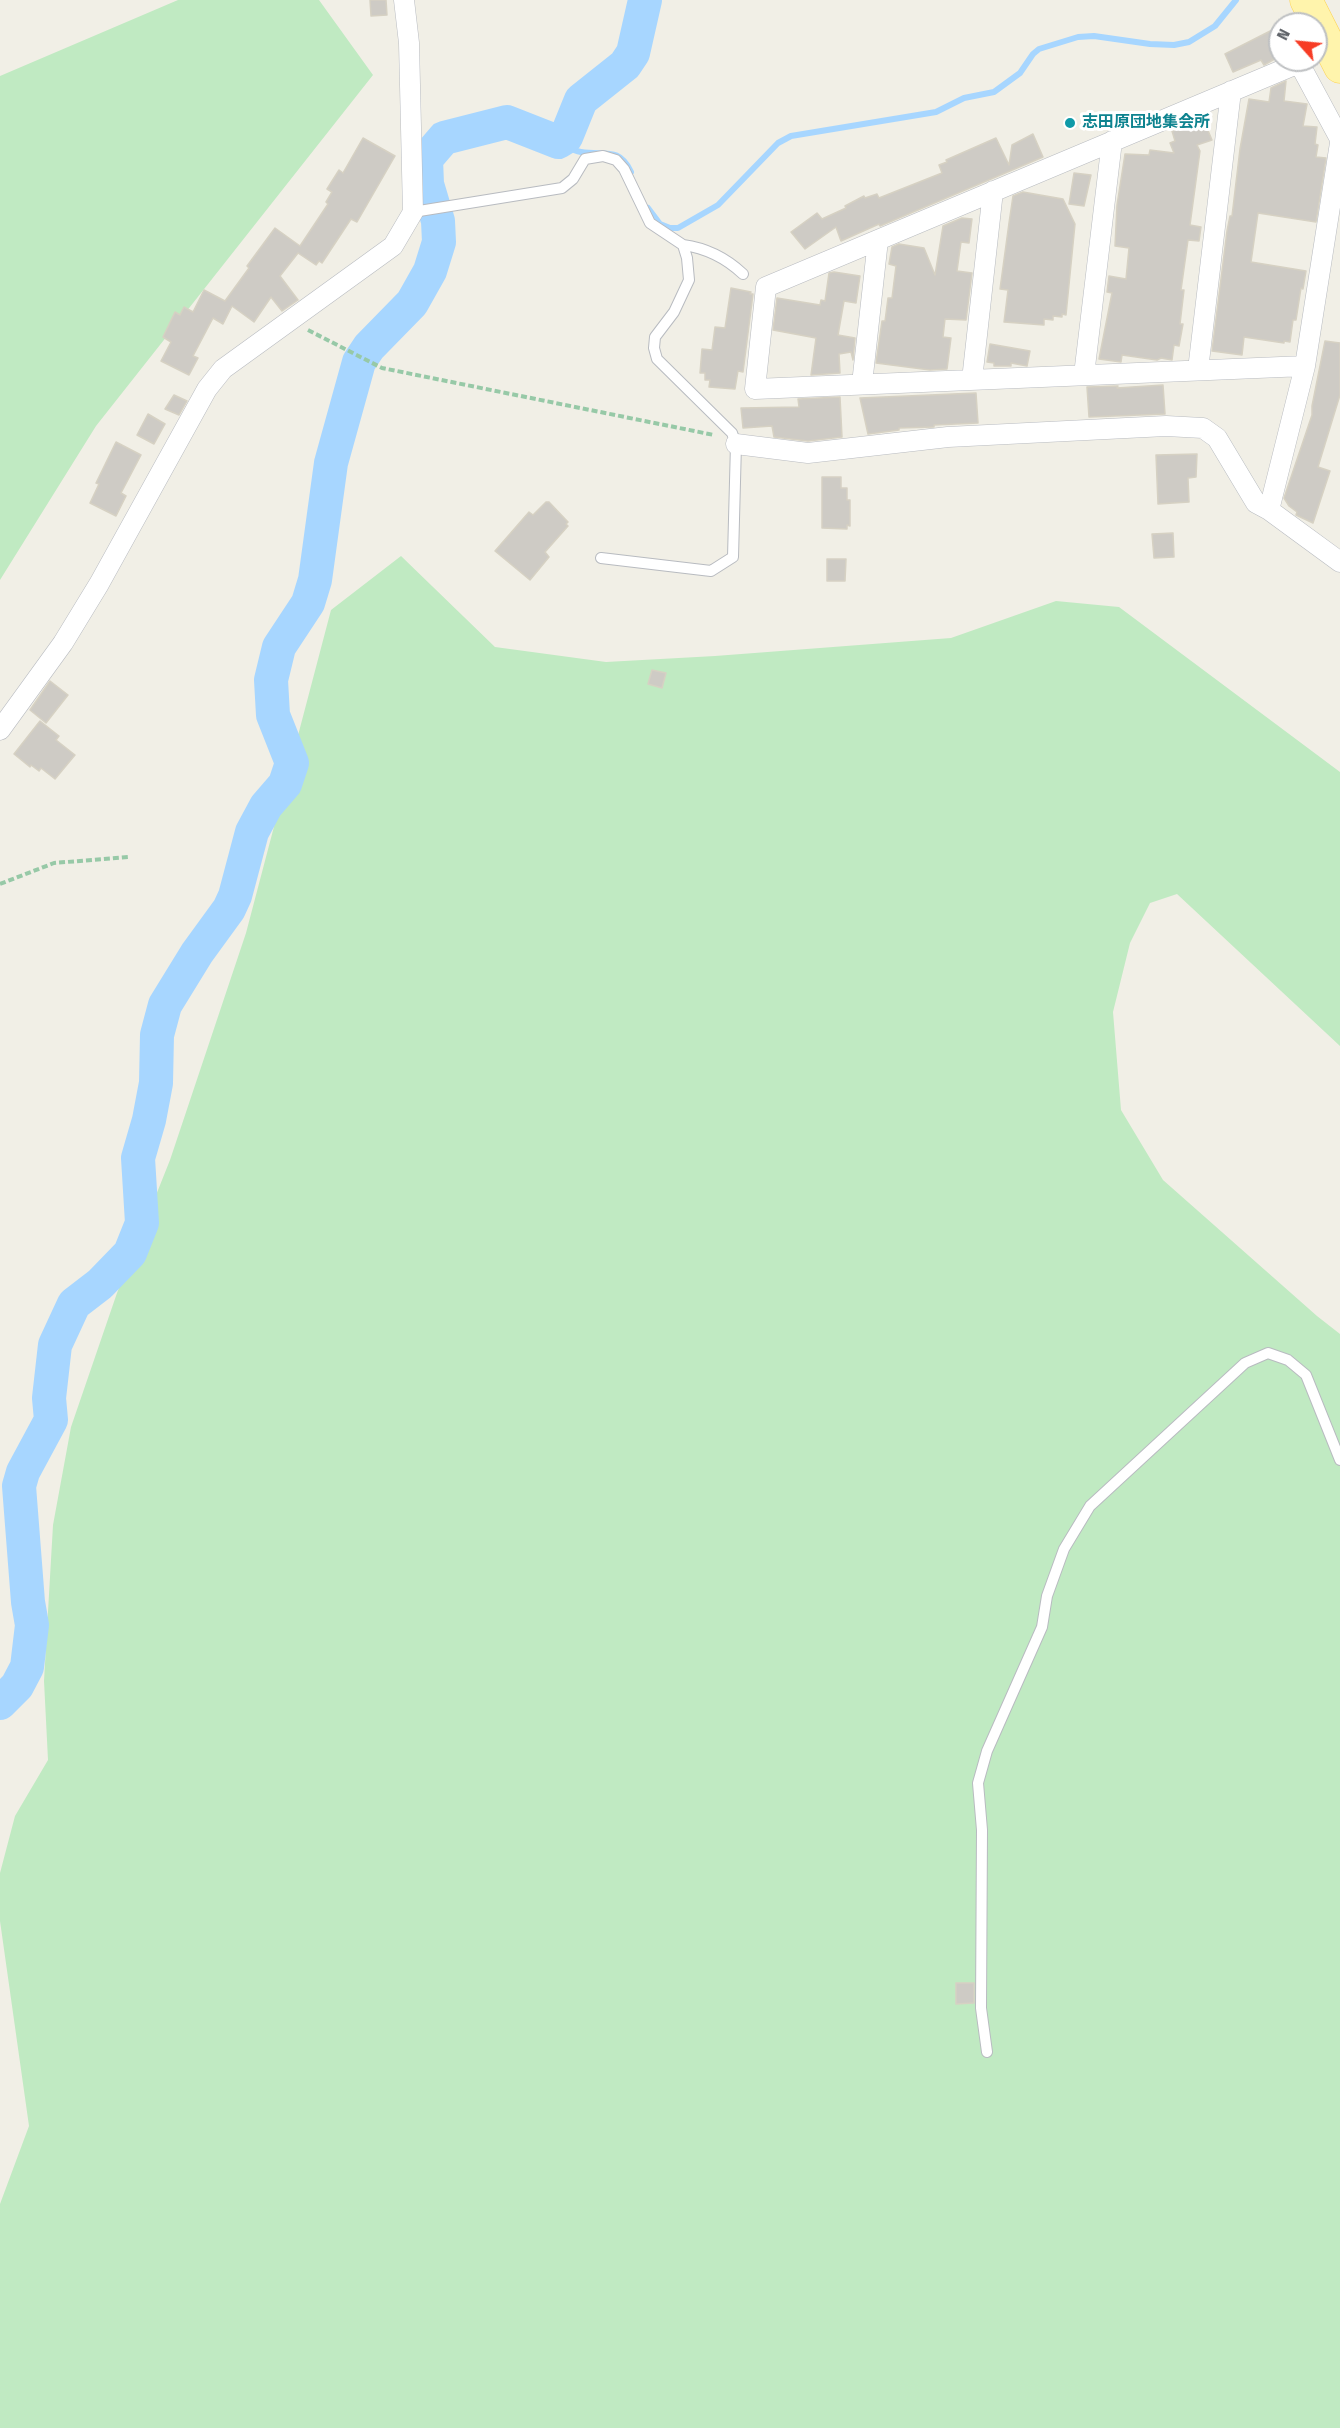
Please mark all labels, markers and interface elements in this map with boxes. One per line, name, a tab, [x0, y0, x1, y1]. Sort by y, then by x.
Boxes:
north arrow	[1268, 12, 1328, 72]
text: N	[1273, 26, 1294, 43]
place label: 志田原団地集会所	[1082, 113, 1210, 133]
marker: 志田原団地集会所	[1063, 116, 1077, 130]

